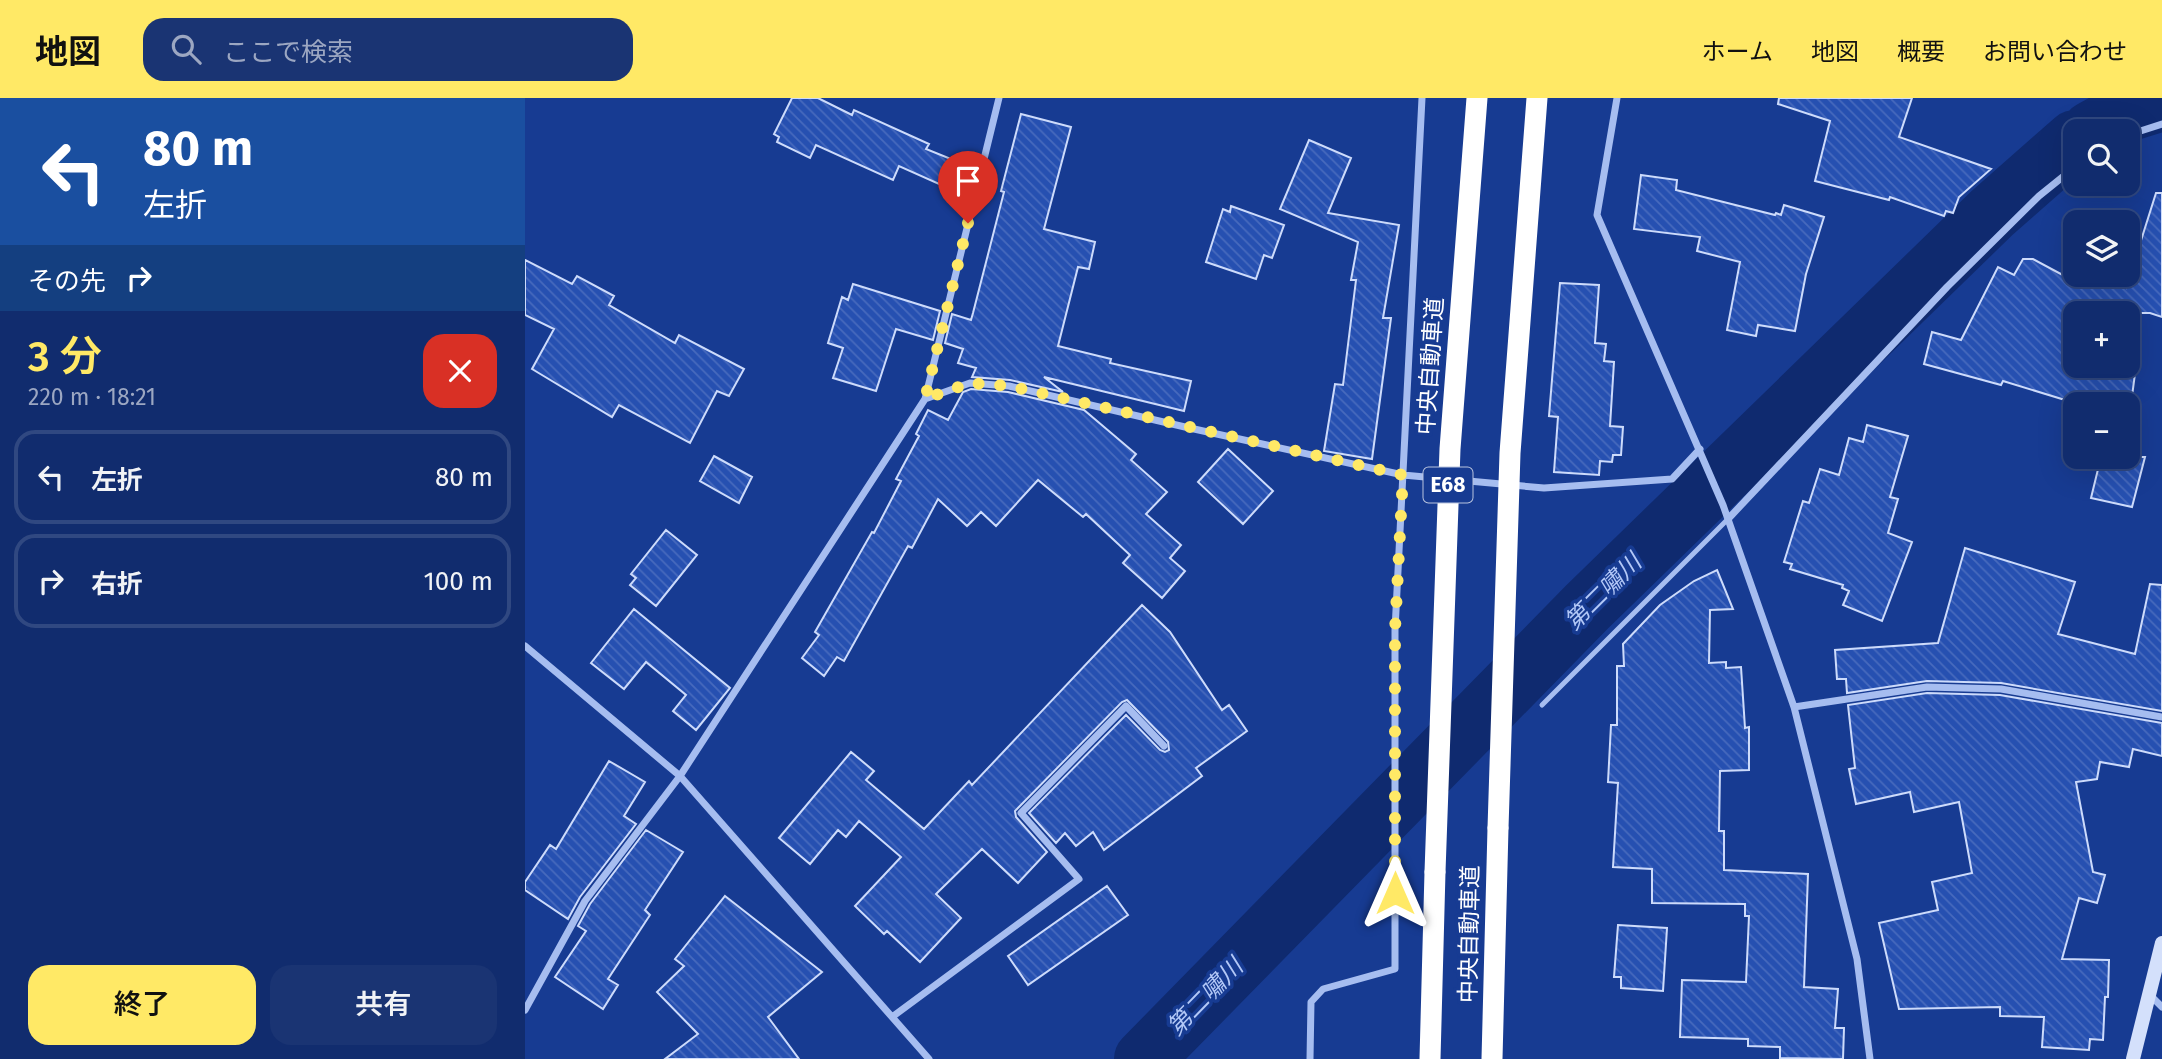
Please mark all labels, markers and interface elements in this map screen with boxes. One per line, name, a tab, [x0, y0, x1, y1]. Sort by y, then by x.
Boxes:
search box	[143, 18, 633, 81]
icon: search	[167, 30, 205, 68]
text: 地図	[35, 32, 101, 72]
text: ここで検索	[223, 37, 353, 68]
text: ホーム	[1702, 38, 1773, 66]
text: 地図	[1811, 38, 1859, 66]
text: 概要	[1897, 38, 1945, 66]
text: お問い合わせ	[1983, 38, 2127, 66]
text: 80 m	[143, 119, 253, 178]
map controls	[2063, 119, 2140, 469]
button: search	[2063, 119, 2140, 196]
icon: left	[28, 126, 119, 217]
pin	[938, 151, 998, 223]
icon: arrive	[949, 162, 987, 200]
text: 左折	[143, 186, 207, 224]
button: layers	[2063, 210, 2140, 287]
icon: right	[120, 259, 158, 297]
text: その先	[28, 266, 106, 297]
street label: 中央自動車道	[1411, 296, 1449, 436]
button: +	[2063, 301, 2140, 378]
text: 3 分	[28, 332, 102, 382]
button: close	[423, 334, 497, 408]
text: 220 m · 18:21	[28, 383, 156, 411]
button: −	[2063, 392, 2140, 469]
icon: left	[32, 458, 70, 496]
text: 80 m	[435, 462, 493, 493]
text: 左折	[91, 465, 143, 496]
road number: E68	[1423, 468, 1473, 502]
water label: 第二嘯川	[1559, 546, 1649, 636]
icon: right	[32, 562, 70, 600]
text: 100 m	[424, 566, 493, 597]
text: 右折	[91, 569, 143, 600]
position arrow	[1358, 856, 1432, 930]
street label: 中央自動車道	[1454, 865, 1484, 1003]
water label: 第二嘯川	[1162, 951, 1250, 1041]
button: 終了	[28, 965, 256, 1045]
button: 共有	[270, 965, 497, 1045]

